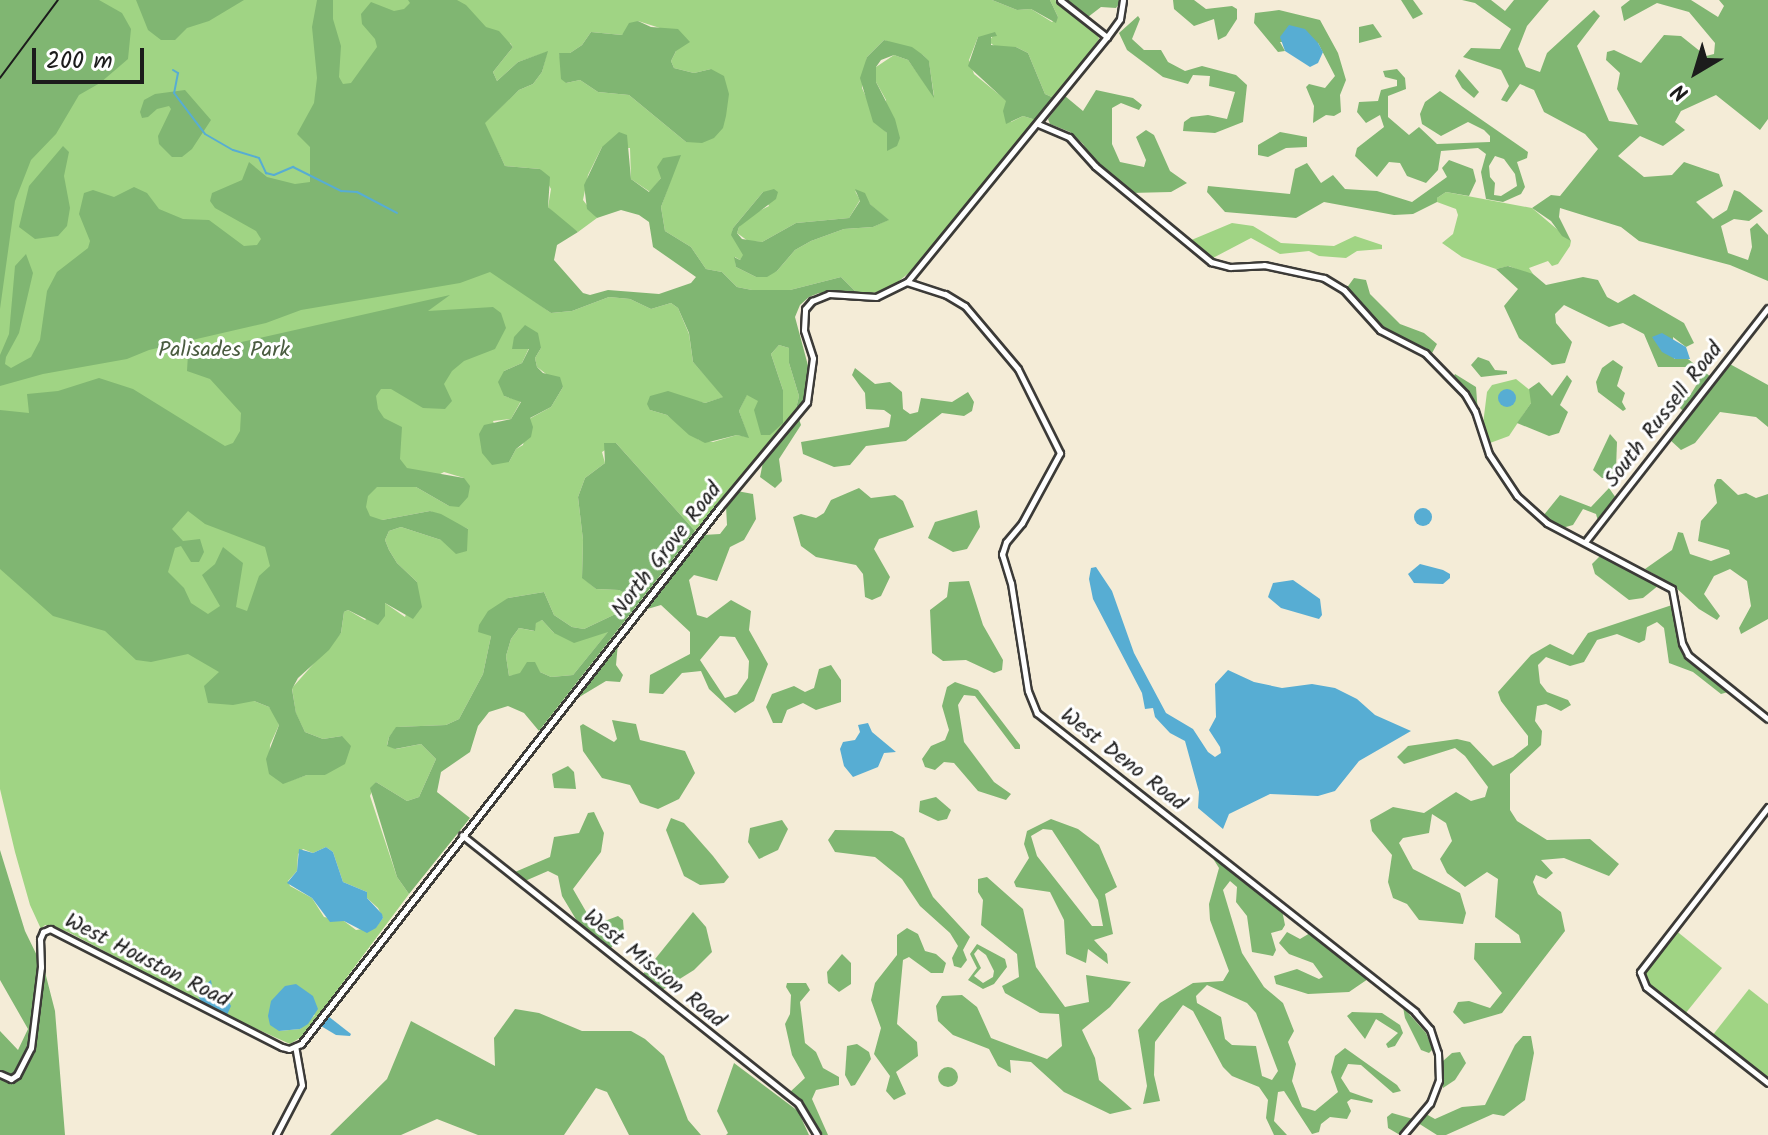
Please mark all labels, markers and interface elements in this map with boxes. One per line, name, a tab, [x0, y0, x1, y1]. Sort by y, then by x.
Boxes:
scale bar	[36, 32, 148, 82]
north arrow	[1656, 32, 1736, 112]
text: 200 m	[46, 42, 113, 81]
text: N	[1665, 73, 1697, 109]
street label: South Russell Road	[1599, 337, 1729, 493]
park label: Palisades Park	[158, 338, 290, 364]
street label: North Grove Road	[606, 477, 728, 623]
street label: West Deno Road	[1055, 703, 1191, 817]
street label: West Mission Road	[578, 904, 730, 1034]
street label: West Houston Road	[60, 908, 234, 1014]

